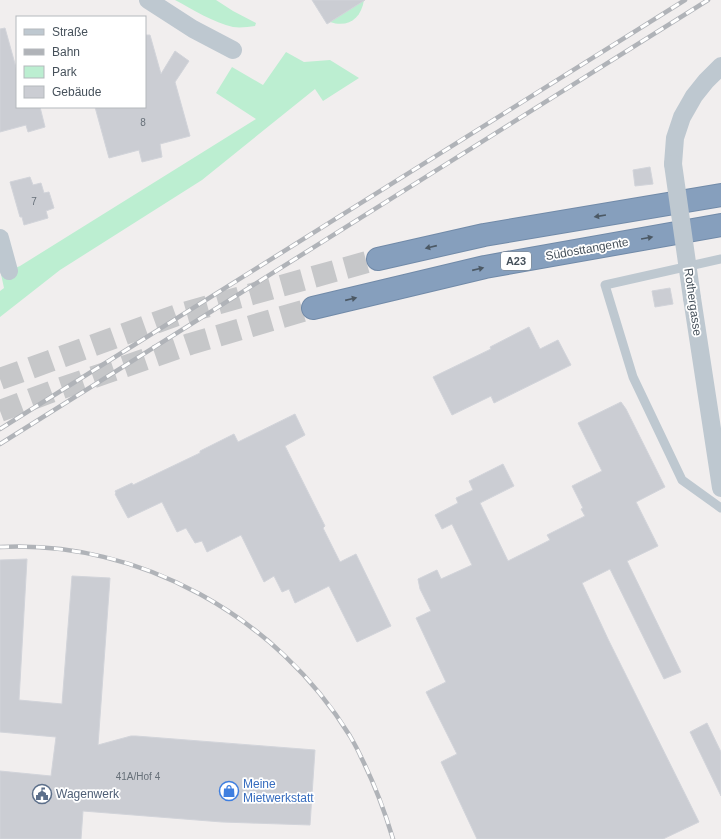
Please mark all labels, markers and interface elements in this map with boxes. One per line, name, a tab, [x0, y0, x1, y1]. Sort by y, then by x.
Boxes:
legend	[16, 16, 146, 108]
text: Straße	[52, 25, 88, 39]
text: Bahn	[52, 45, 80, 59]
text: Park	[52, 65, 78, 79]
text: Gebäude	[52, 85, 102, 99]
house number: 8	[140, 117, 146, 128]
house number: 7	[31, 196, 37, 207]
one-way arrow	[594, 213, 606, 219]
street label: Südosttangente	[544, 235, 630, 263]
one-way arrow	[641, 235, 653, 241]
one-way arrow	[424, 244, 436, 250]
road number: A23	[501, 252, 531, 270]
one-way arrow	[471, 265, 484, 271]
street label: Rothergasse	[681, 267, 705, 337]
one-way arrow	[345, 295, 357, 301]
house number: 41A/Hof 4	[116, 771, 161, 782]
place label: Meine Mietwerkstatt	[243, 777, 314, 805]
shop icon: Meine Mietwerkstatt	[218, 780, 240, 802]
public building icon: Wagenwerk	[31, 783, 53, 805]
place label: Wagenwerk	[56, 787, 120, 801]

